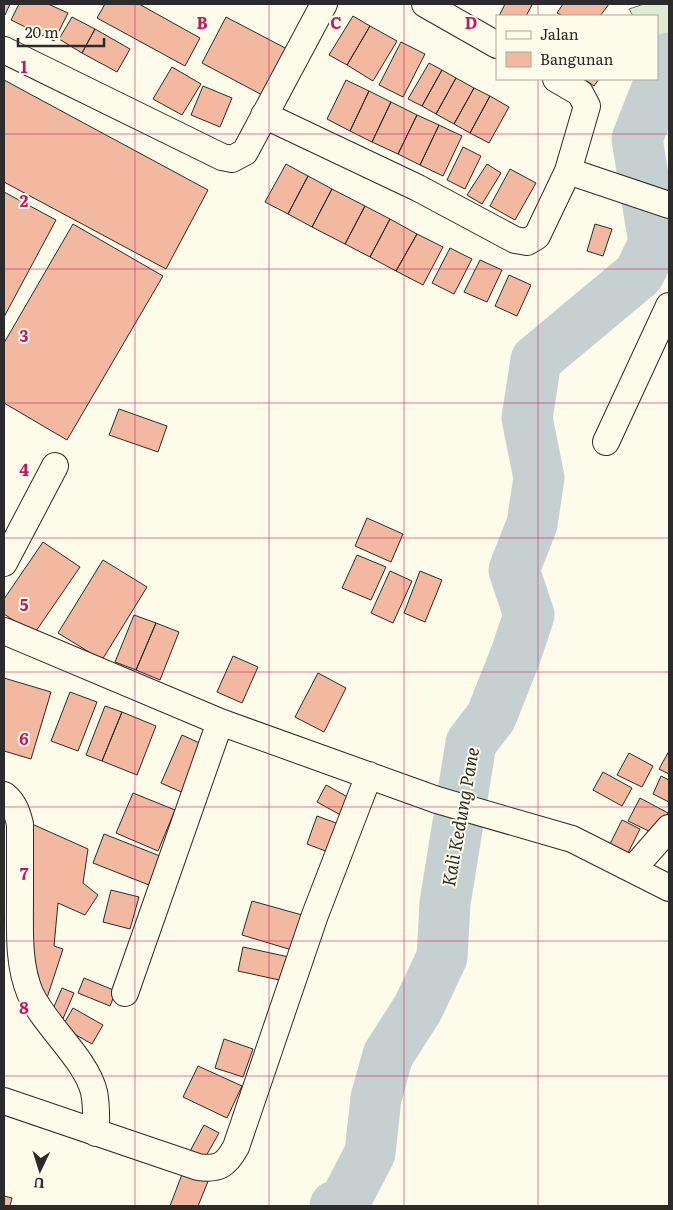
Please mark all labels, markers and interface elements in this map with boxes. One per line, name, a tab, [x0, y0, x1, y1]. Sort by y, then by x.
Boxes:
text: B	[196, 10, 208, 34]
text: C	[330, 10, 342, 34]
text: D	[465, 10, 477, 34]
scale bar	[18, 15, 104, 47]
legend	[496, 15, 658, 80]
text: 20 m	[25, 20, 59, 43]
text: Jalan	[540, 22, 579, 45]
text: Bangunan	[540, 47, 614, 70]
text: 1	[21, 54, 28, 78]
text: 2	[20, 188, 29, 212]
text: 3	[20, 323, 29, 347]
text: 4	[19, 457, 29, 481]
text: 5	[20, 592, 29, 616]
text: 6	[19, 726, 29, 750]
water label: Kali Kedung Pane	[434, 745, 485, 889]
text: 7	[20, 861, 29, 885]
text: 8	[19, 995, 29, 1019]
north arrow	[15, 1145, 65, 1195]
text: U	[33, 1174, 45, 1194]

